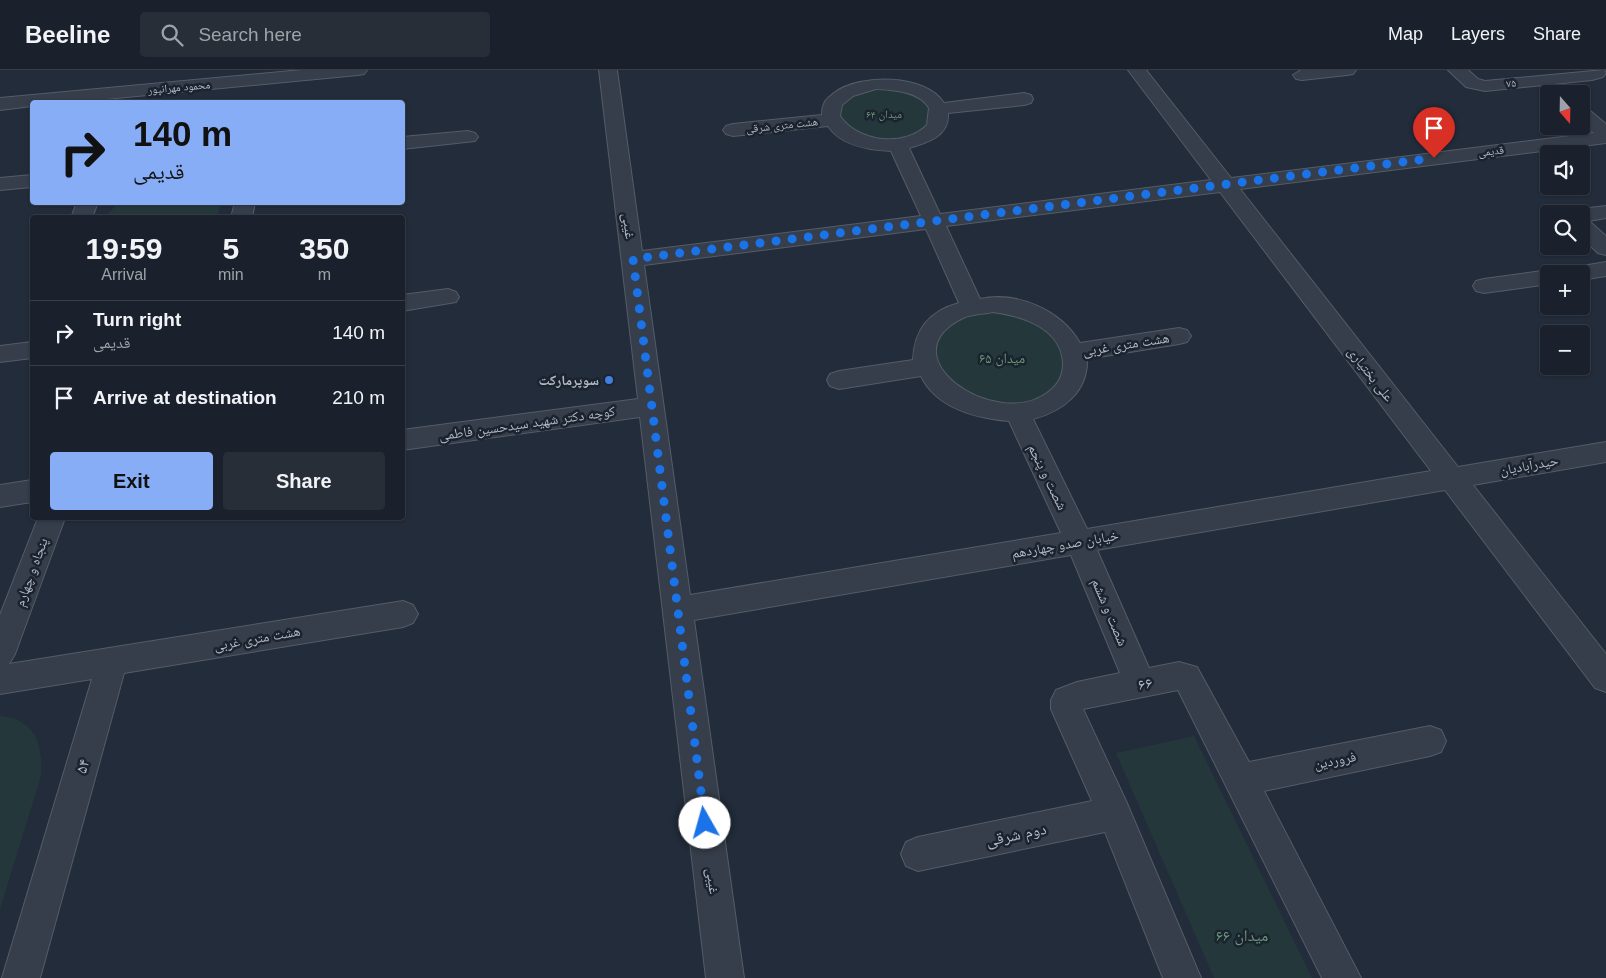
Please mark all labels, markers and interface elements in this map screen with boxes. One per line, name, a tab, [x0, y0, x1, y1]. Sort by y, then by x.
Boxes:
search box	[140, 12, 490, 57]
text: Beeline	[25, 21, 110, 48]
icon: search	[158, 21, 186, 49]
text: Search here	[198, 24, 302, 45]
text: Map	[1388, 24, 1423, 44]
text: Layers	[1451, 24, 1505, 44]
text: Share	[1533, 24, 1581, 44]
street label: ۷۵	[1505, 77, 1517, 89]
street label: محمود مهرانپور	[146, 78, 211, 97]
north arrow	[1540, 85, 1590, 135]
map controls	[1540, 85, 1590, 375]
pin	[1413, 107, 1455, 158]
park label: میدان ۶۴	[866, 108, 902, 121]
text: 140 m	[133, 114, 232, 153]
icon: arrive	[1420, 114, 1448, 142]
street label: هشت متری شرقی	[746, 115, 819, 136]
icon: right	[50, 120, 115, 185]
street label: قدیمی	[1478, 143, 1505, 160]
button: sound	[1540, 145, 1590, 195]
text: قدیمی	[133, 159, 184, 184]
button: search	[1540, 205, 1590, 255]
street label: غیبی	[618, 212, 639, 240]
text: 19:59	[86, 232, 162, 265]
text: 5	[222, 232, 239, 265]
text: 350	[299, 232, 349, 265]
button: +	[1540, 265, 1590, 315]
text: Arrival	[101, 266, 147, 283]
text: min	[218, 266, 244, 283]
text: m	[318, 266, 331, 283]
text: Turn right	[93, 309, 181, 330]
icon: right	[50, 319, 78, 347]
text: 140 m	[332, 322, 385, 343]
button: −	[1540, 325, 1590, 375]
street label: هشت متری غربی	[1082, 329, 1171, 360]
text: قدیمی	[93, 334, 130, 351]
street label: علی بختیاری	[1344, 344, 1397, 405]
park label: میدان ۶۵	[979, 350, 1025, 367]
place label: سوپرمارکت	[538, 372, 599, 389]
marker: سوپرمارکت	[603, 374, 615, 386]
icon: arrive	[50, 384, 78, 412]
text: Arrive at destination	[93, 387, 277, 408]
text: 210 m	[332, 387, 385, 408]
street label: کوچه دکتر شهید سیدحسین فاطمی	[438, 403, 617, 444]
street label: شصت و پنجم	[1023, 441, 1071, 514]
button: Exit	[50, 452, 213, 510]
button: Share	[223, 452, 385, 510]
street label: حیدرآبادیان	[1499, 452, 1560, 479]
street label: خیابان صدو چهاردهم	[1010, 527, 1120, 563]
street label: پنجاه و چهارم	[11, 535, 53, 609]
street label: شصت و ششم	[1087, 576, 1131, 649]
street label: هشت متری غربی	[213, 623, 302, 654]
street label: ۶۶	[1136, 674, 1154, 693]
street label: فروردین	[1313, 748, 1358, 773]
street label: ۵۴	[72, 757, 93, 775]
position arrow	[678, 796, 730, 848]
street label: دوم شرقی	[984, 820, 1048, 851]
street label: غیبی	[702, 867, 723, 895]
park label: میدان ۶۶	[1216, 927, 1268, 946]

